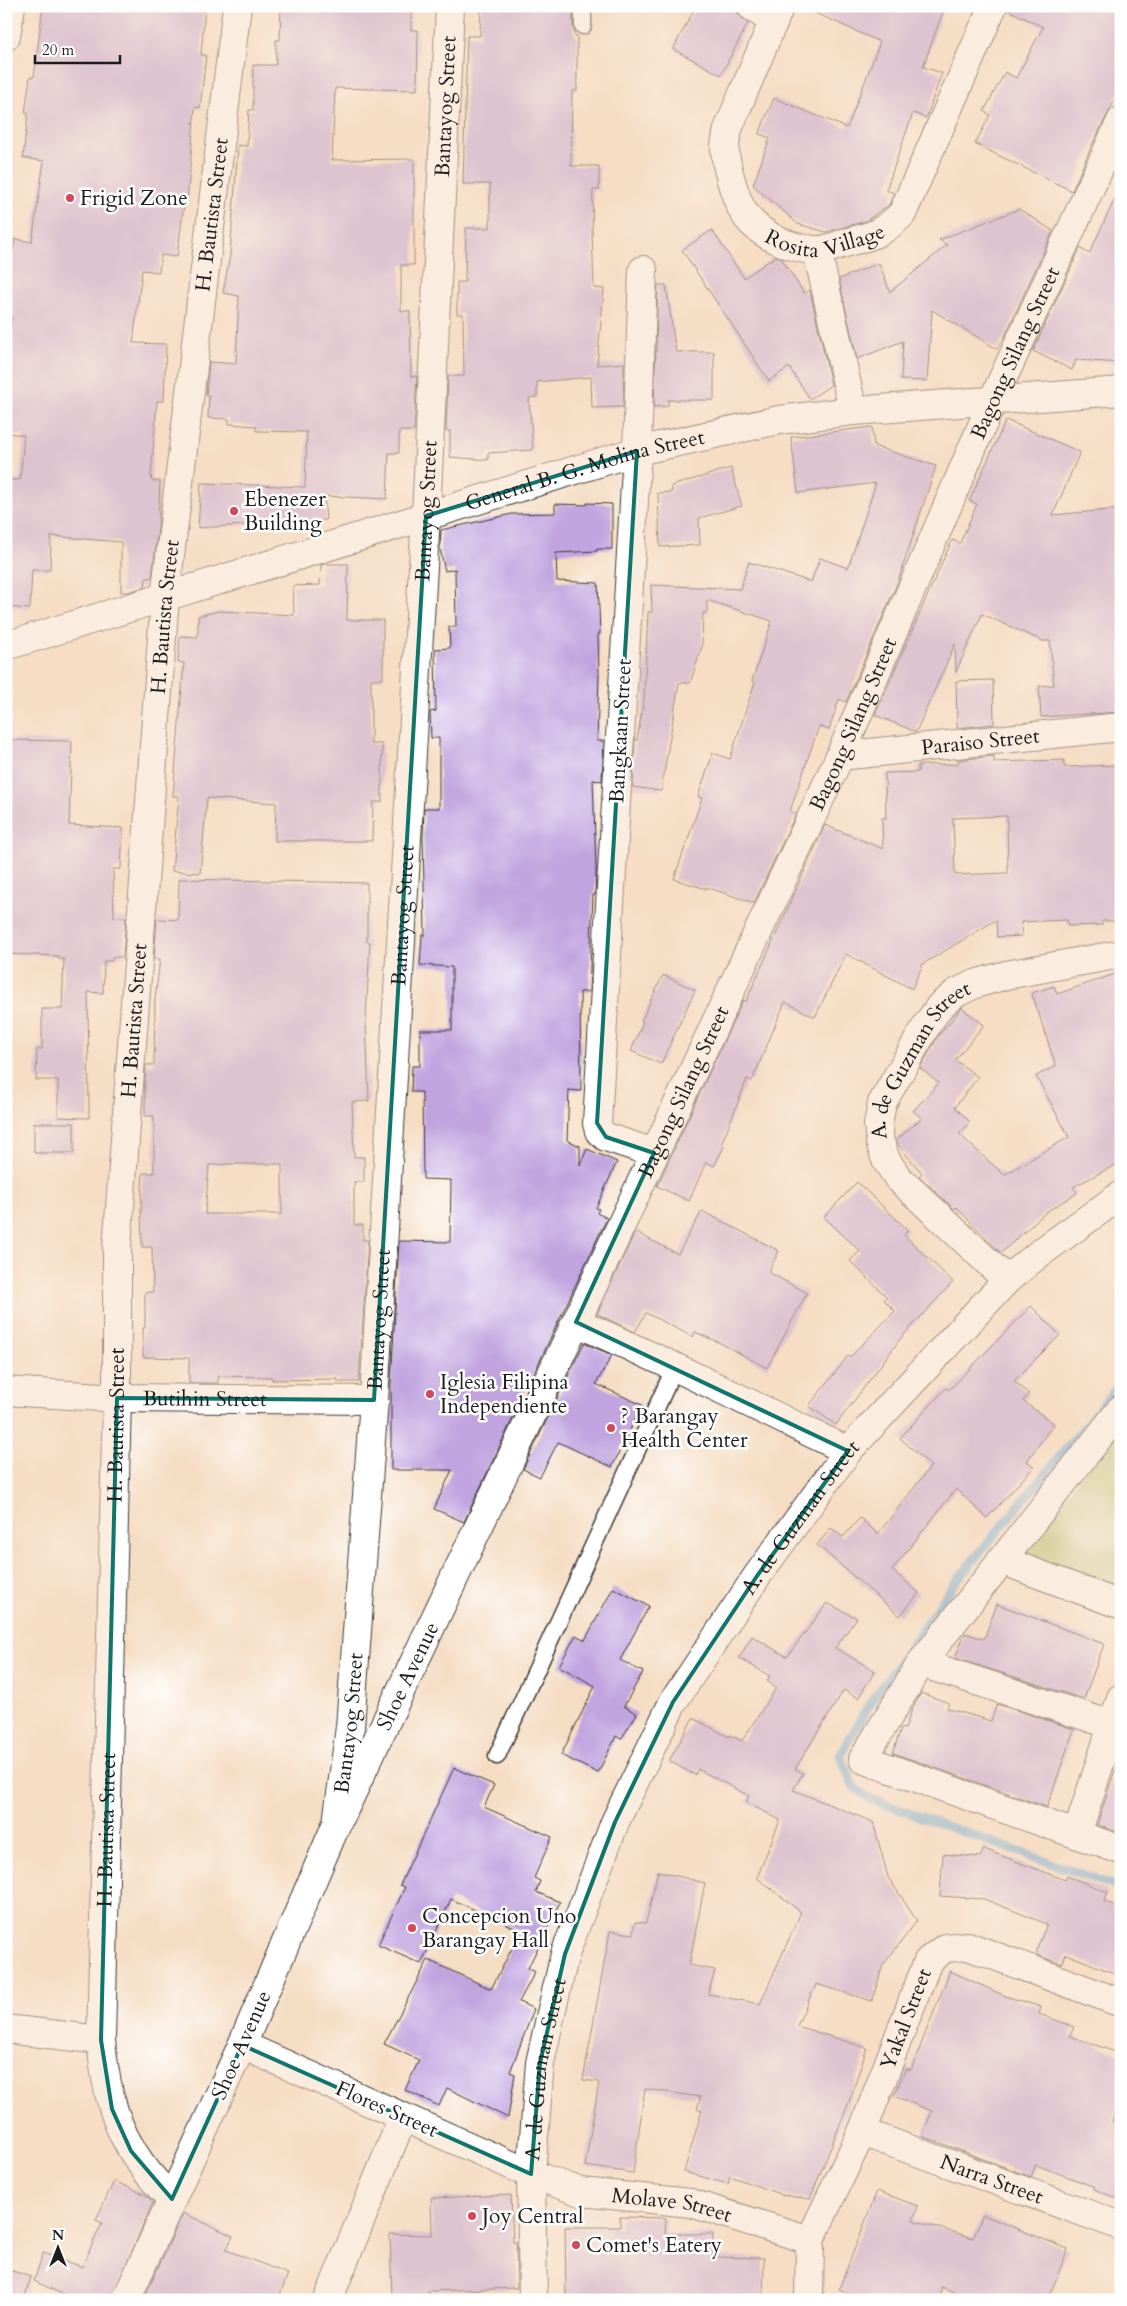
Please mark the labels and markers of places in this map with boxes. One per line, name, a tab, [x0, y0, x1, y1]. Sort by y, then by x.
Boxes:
place label: Frigid Zone	[80, 184, 188, 213]
marker: Frigid Zone	[64, 192, 76, 204]
place label: Ebenezer Building	[244, 485, 326, 538]
marker: Ebenezer Building	[228, 505, 240, 517]
place label: Iglesia Filipina Independiente	[440, 1368, 569, 1421]
marker: Iglesia Filipina Independiente	[424, 1388, 436, 1400]
place label: ? Barangay Health Center	[621, 1402, 748, 1455]
marker: ? Barangay Health Center	[605, 1422, 617, 1434]
place label: Concepcion Uno Barangay Hall	[422, 1902, 576, 1955]
marker: Concepcion Uno Barangay Hall	[406, 1922, 418, 1934]
place label: Joy Central	[479, 2202, 583, 2231]
marker: Joy Central	[466, 2210, 478, 2222]
place label: Comet's Eatery	[586, 2231, 722, 2260]
marker: Comet's Eatery	[570, 2239, 582, 2251]

